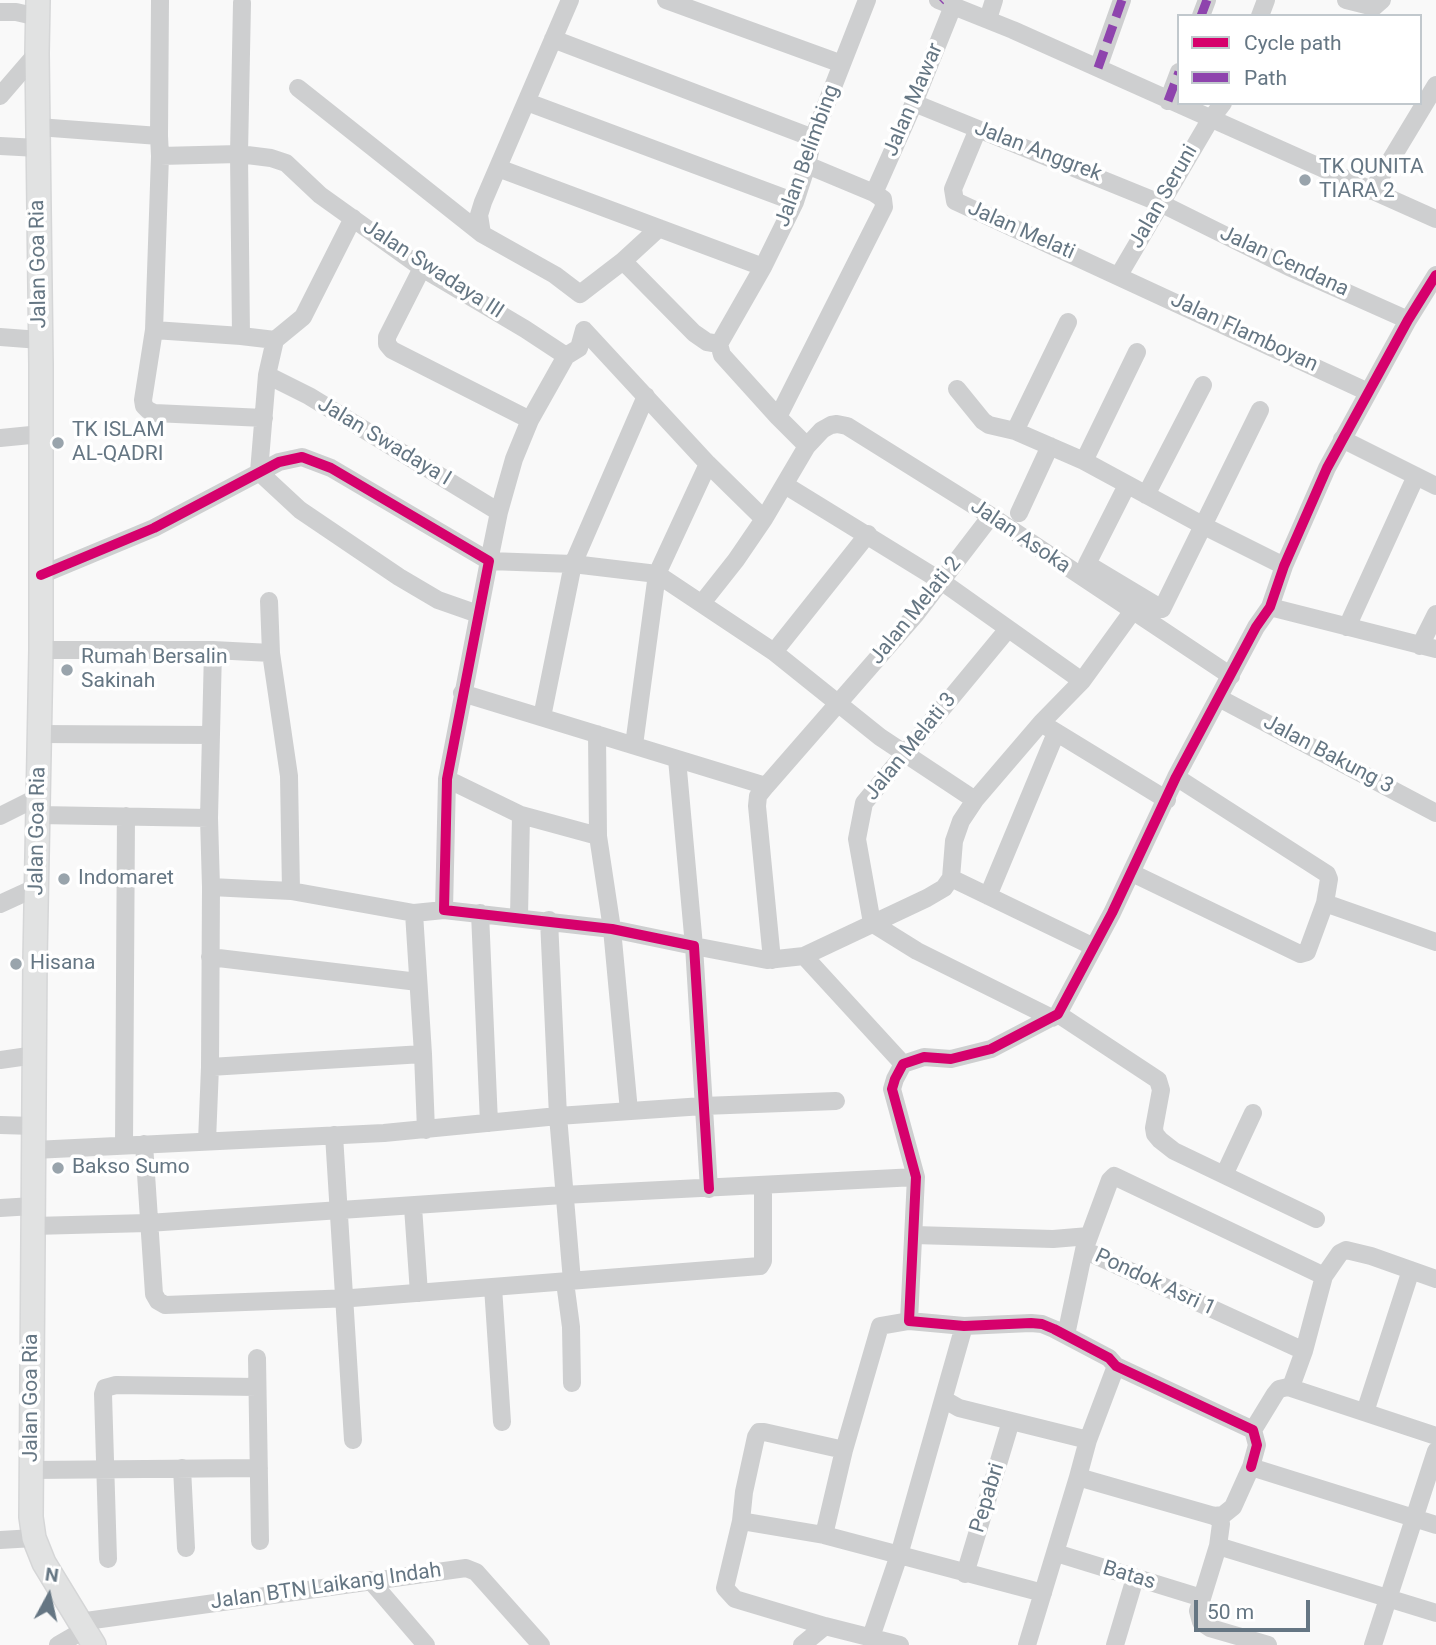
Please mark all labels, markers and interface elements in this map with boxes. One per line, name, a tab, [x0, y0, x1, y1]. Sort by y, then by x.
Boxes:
legend	[1177, 14, 1422, 105]
text: Cycle path	[1244, 31, 1342, 55]
street label: Jalan Mawar	[879, 40, 949, 160]
text: Path	[1244, 66, 1287, 90]
street label: Jalan Belimbing	[771, 81, 845, 231]
street label: Jalan Anggrek	[971, 116, 1105, 188]
street label: Jalan Seruni	[1124, 141, 1204, 253]
place label: TK QUNITA TIARA 2	[1319, 155, 1424, 205]
marker: TK QUNITA TIARA 2	[1297, 172, 1313, 188]
street label: Jalan Melati	[964, 196, 1078, 266]
street label: Jalan Goa Ria	[25, 199, 53, 329]
street label: Jalan Swadaya III	[358, 215, 508, 325]
street label: Jalan Cendana	[1216, 221, 1352, 303]
street label: Jalan Flamboyan	[1166, 288, 1322, 378]
street label: Jalan Swadaya I	[313, 392, 455, 492]
place label: TK ISLAM AL-QADRI	[72, 418, 165, 468]
marker: TK ISLAM AL-QADRI	[50, 435, 66, 451]
street label: Jalan Asoka	[965, 494, 1075, 580]
street label: Jalan Melati 2	[865, 552, 967, 670]
place label: Rumah Bersalin Sakinah	[81, 645, 228, 695]
marker: Rumah Bersalin Sakinah	[59, 662, 75, 678]
street label: Jalan Melati 3	[860, 688, 962, 806]
street label: Jalan Bakung 3	[1259, 710, 1397, 800]
street label: Jalan Goa Ria	[24, 766, 52, 896]
place label: Indomaret	[78, 866, 174, 892]
marker: Indomaret	[56, 871, 72, 887]
place label: Hisana	[30, 951, 95, 977]
marker: Hisana	[8, 956, 24, 972]
place label: Bakso Sumo	[72, 1155, 190, 1181]
marker: Bakso Sumo	[50, 1160, 66, 1176]
street label: Pondok Asri 1	[1091, 1244, 1219, 1322]
street label: Jalan Goa Ria	[19, 1334, 45, 1462]
street label: Pepabri	[966, 1460, 1010, 1536]
street label: Batas	[1100, 1556, 1158, 1596]
street label: Jalan BTN Laikang Indah	[209, 1558, 443, 1616]
north arrow	[14, 1561, 84, 1631]
text: N	[44, 1562, 60, 1587]
scale bar	[1198, 1586, 1314, 1630]
text: 50 m	[1207, 1600, 1254, 1624]

